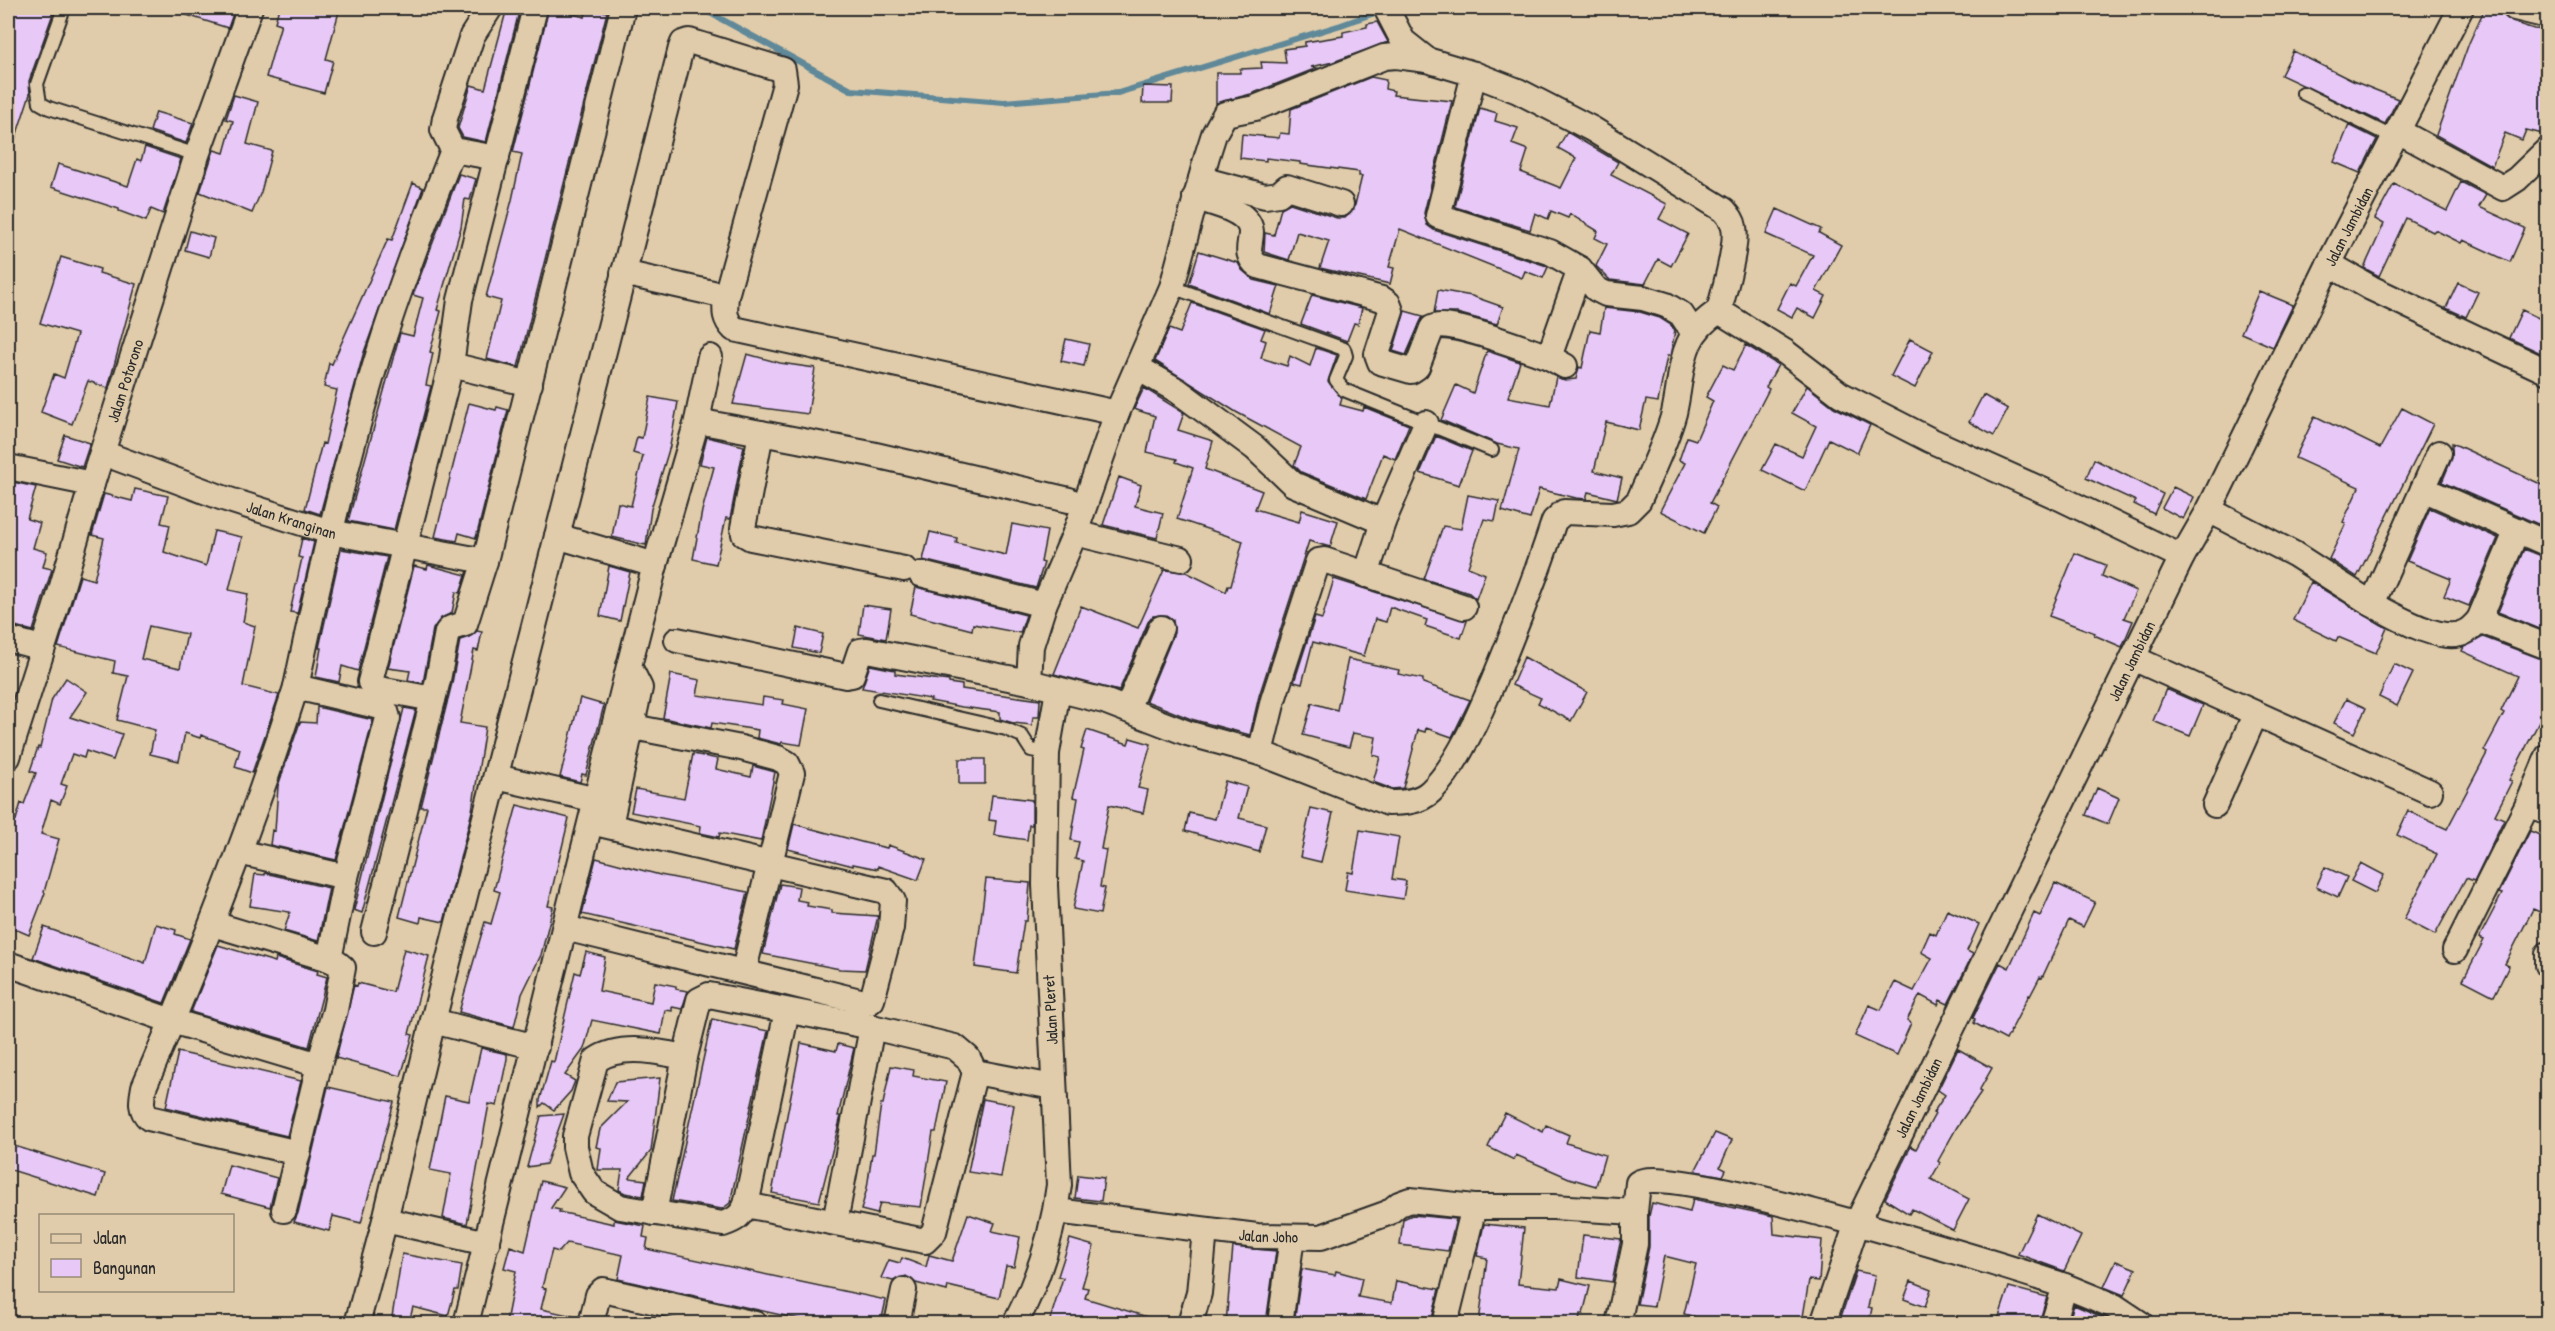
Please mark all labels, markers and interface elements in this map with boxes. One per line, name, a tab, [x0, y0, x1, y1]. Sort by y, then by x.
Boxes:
street label: Jalan Jambidan	[2319, 183, 2378, 270]
street label: Jalan Potorono	[101, 336, 149, 425]
street label: Jalan Kranginan	[244, 495, 338, 544]
street label: Jalan Jambidan	[2102, 617, 2160, 705]
street label: Jalan Pleret	[1037, 974, 1063, 1046]
street label: Jalan Jambidan	[1889, 1054, 1947, 1141]
legend	[39, 1214, 234, 1292]
street label: Jalan Joho	[1238, 1223, 1299, 1248]
text: Jalan	[93, 1225, 127, 1250]
text: Bangunan	[93, 1255, 156, 1280]

